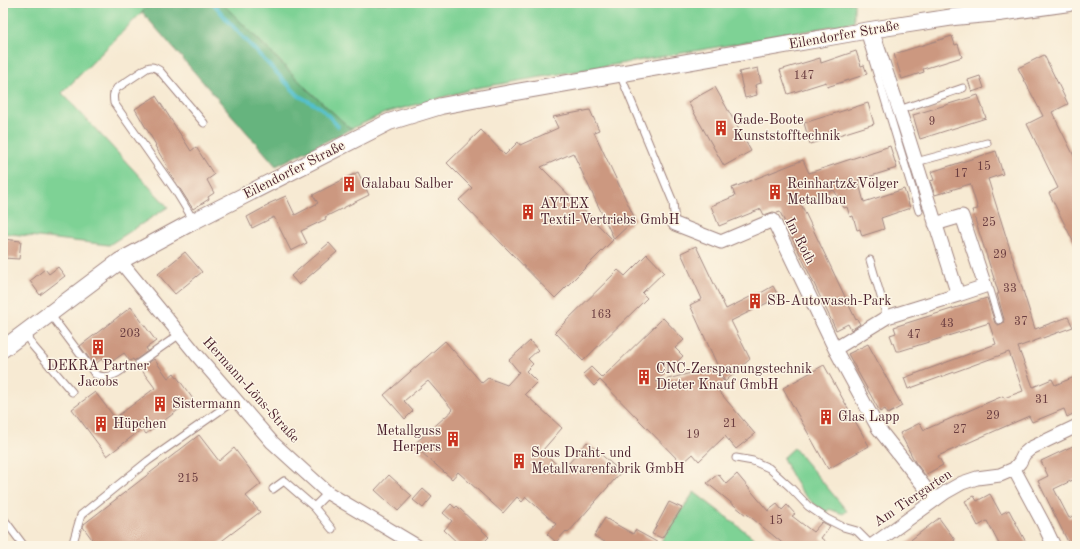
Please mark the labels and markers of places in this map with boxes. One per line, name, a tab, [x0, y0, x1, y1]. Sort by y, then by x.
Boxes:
place label: Gade-Boote Kunststofftechnik	[733, 113, 840, 143]
building icon: Gade-Boote Kunststofftechnik	[712, 119, 730, 137]
building icon: Galabau Salber	[340, 175, 358, 193]
place label: Galabau Salber	[361, 177, 453, 191]
place label: Reinhartz&Völger Metallbau	[787, 177, 899, 207]
building icon: Reinhartz&Völger Metallbau	[766, 183, 784, 201]
place label: AYTEX Textil-Vertriebs GmbH	[540, 197, 679, 227]
building icon: AYTEX Textil-Vertriebs GmbH	[519, 203, 537, 221]
building icon: SB-Autowasch-Park	[746, 292, 764, 310]
place label: SB-Autowasch-Park	[767, 294, 891, 308]
building icon: DEKRA Partner Jacobs	[89, 338, 107, 356]
place label: DEKRA Partner Jacobs	[47, 359, 149, 389]
place label: CNC-Zerspanungstechnik Dieter Knauf GmbH	[656, 362, 812, 392]
building icon: CNC-Zerspanungstechnik Dieter Knauf GmbH	[635, 368, 653, 386]
building icon: Sistermann	[151, 395, 169, 413]
place label: Sistermann	[172, 397, 241, 411]
building icon: Glas Lapp	[817, 408, 835, 426]
place label: Glas Lapp	[838, 410, 900, 424]
building icon: Hüpchen	[92, 415, 110, 433]
place label: Hüpchen	[113, 417, 167, 431]
place label: Metallguss Herpers	[376, 424, 441, 454]
building icon: Metallguss Herpers	[444, 430, 462, 448]
place label: Sous Draht- und Metallwarenfabrik GmbH	[531, 446, 684, 476]
building icon: Sous Draht- und Metallwarenfabrik GmbH	[510, 452, 528, 470]

